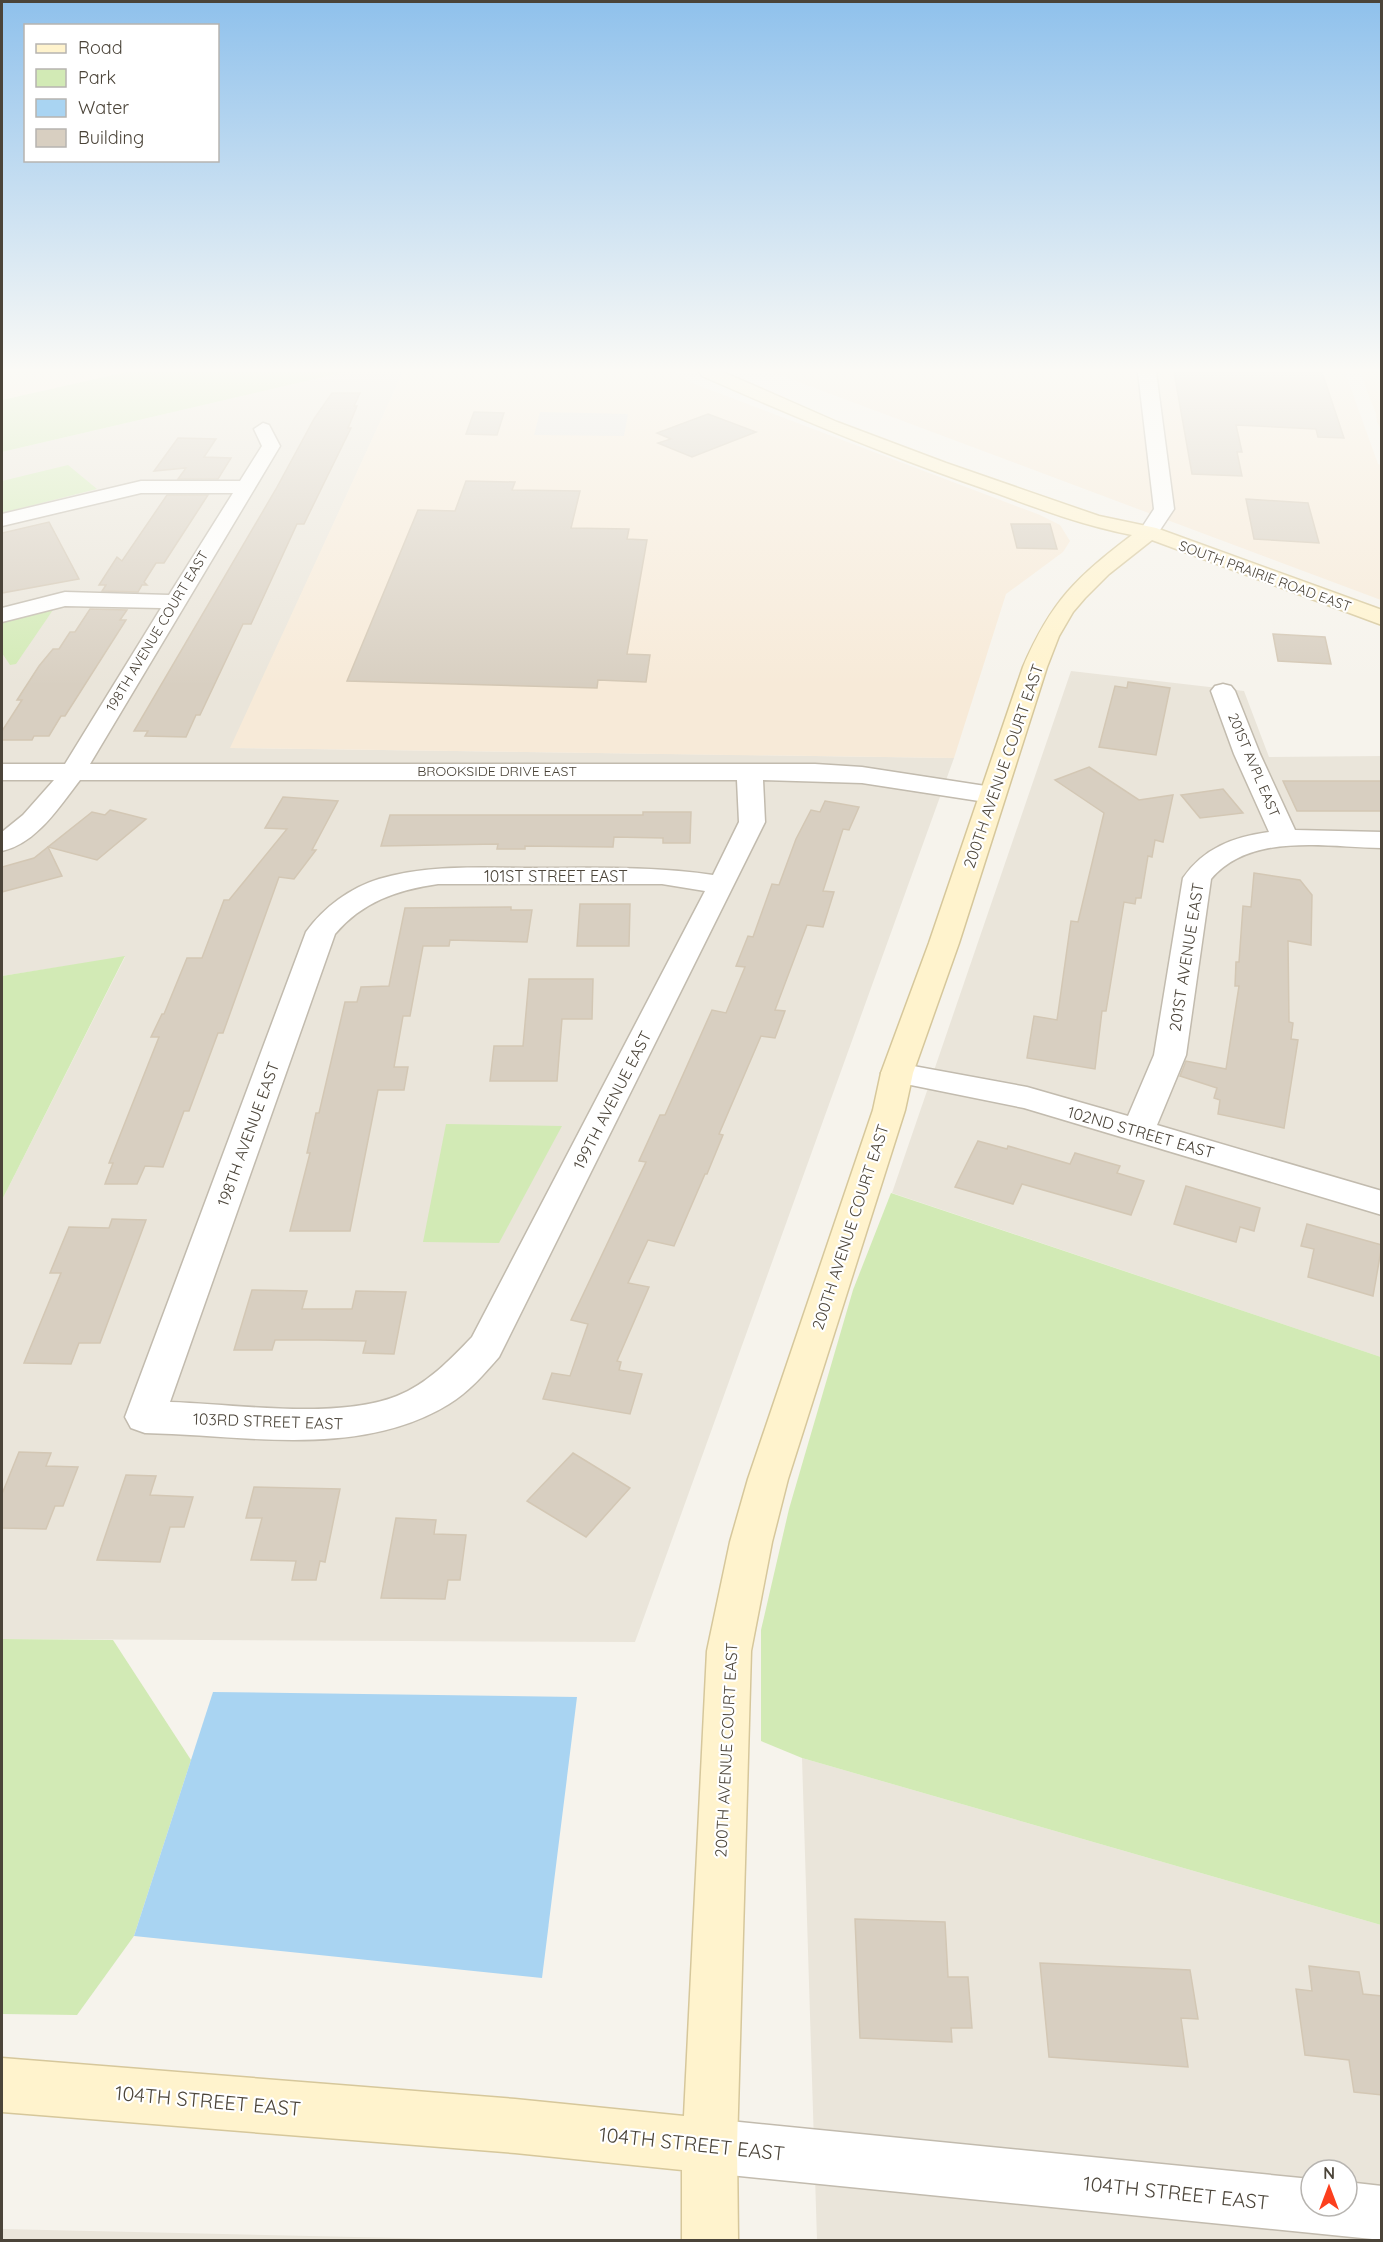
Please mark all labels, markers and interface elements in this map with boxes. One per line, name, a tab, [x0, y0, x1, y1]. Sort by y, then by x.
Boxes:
legend	[24, 24, 219, 162]
text: Road	[78, 36, 123, 59]
text: Park	[78, 66, 116, 89]
text: Water	[78, 96, 129, 119]
text: Building	[78, 126, 144, 149]
street label: SOUTH PRAIRIE ROAD EAST	[1176, 536, 1354, 616]
street label: 198TH AVENUE COURT EAST	[102, 547, 212, 715]
street label: 200TH AVENUE COURT EAST	[959, 661, 1048, 871]
street label: 201ST AVPL EAST	[1224, 710, 1284, 820]
street label: BROOKSIDE DRIVE EAST	[417, 762, 577, 780]
street label: 101ST STREET EAST	[484, 866, 628, 886]
street label: 201ST AVENUE EAST	[1164, 881, 1208, 1033]
street label: 199TH AVENUE EAST	[568, 1027, 656, 1173]
street label: 198TH AVENUE EAST	[213, 1059, 284, 1209]
street label: 102ND STREET EAST	[1065, 1102, 1217, 1163]
street label: 200TH AVENUE COURT EAST	[807, 1121, 893, 1332]
street label: 103RD STREET EAST	[193, 1408, 344, 1434]
street label: 200TH AVENUE COURT EAST	[710, 1642, 742, 1858]
street label: 104TH STREET EAST	[114, 2080, 302, 2121]
street label: 104TH STREET EAST	[598, 2121, 786, 2166]
north arrow	[1299, 2158, 1359, 2218]
text: N	[1323, 2163, 1335, 2183]
street label: 104TH STREET EAST	[1082, 2170, 1270, 2215]

